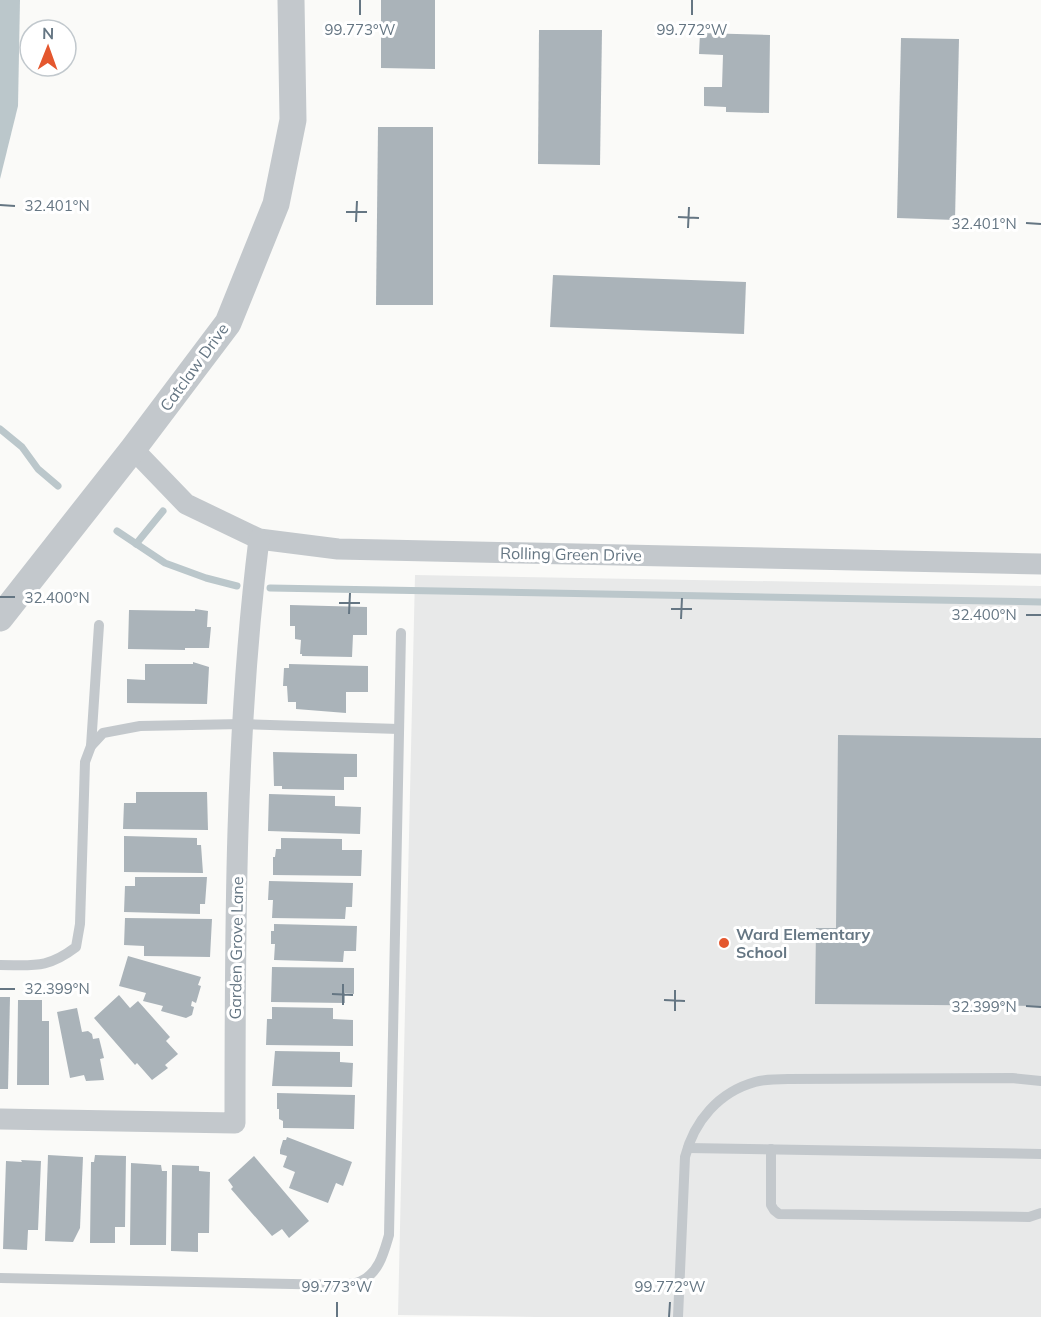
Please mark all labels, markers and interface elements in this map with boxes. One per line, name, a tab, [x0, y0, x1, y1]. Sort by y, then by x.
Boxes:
north arrow	[18, 18, 78, 78]
text: 99.773°W	[325, 20, 396, 39]
text: 99.772°W	[657, 20, 728, 39]
text: N	[42, 23, 54, 43]
text: 32.401°N	[24, 196, 90, 215]
text: 32.401°N	[951, 214, 1017, 233]
street label: Catclaw Drive	[155, 319, 233, 415]
street label: Rolling Green Drive	[500, 543, 642, 565]
text: 32.400°N	[24, 588, 90, 607]
text: 32.400°N	[951, 605, 1017, 624]
street label: Garden Grove Lane	[225, 876, 247, 1020]
place label: Ward Elementary School	[736, 924, 870, 962]
marker: Ward Elementary School	[717, 936, 731, 950]
text: 32.399°N	[24, 979, 90, 998]
text: 32.399°N	[951, 997, 1017, 1016]
text: 99.773°W	[302, 1277, 373, 1296]
text: 99.772°W	[635, 1277, 706, 1296]

